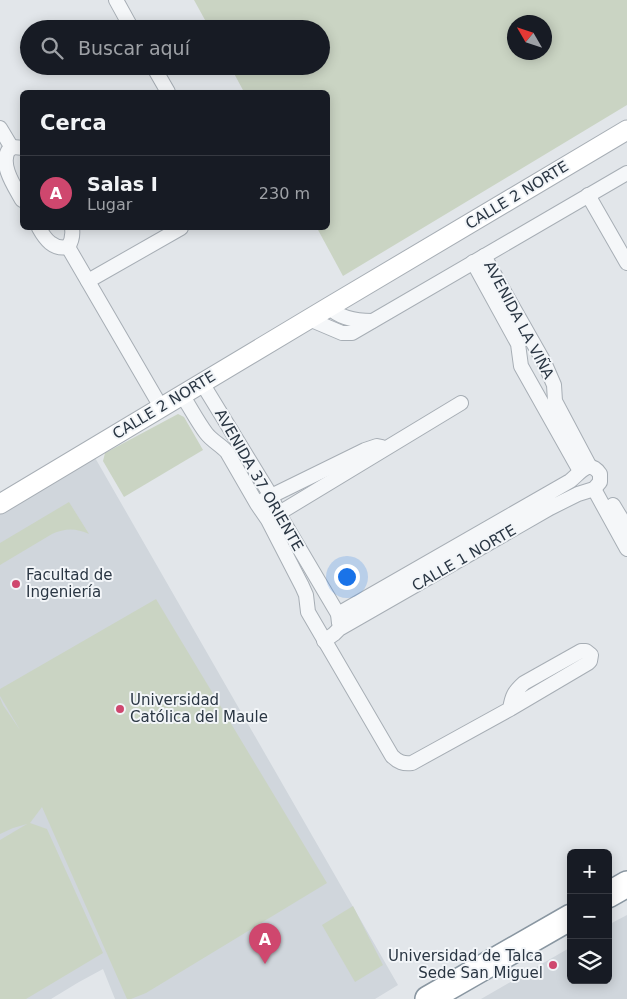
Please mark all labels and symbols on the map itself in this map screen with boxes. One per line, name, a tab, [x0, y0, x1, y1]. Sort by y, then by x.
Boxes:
north arrow	[507, 15, 552, 60]
street label: CALLE 2 NORTE	[462, 157, 572, 233]
street label: AVENIDA LA VIÑA	[480, 258, 559, 383]
street label: CALLE 2 NORTE	[109, 367, 219, 443]
street label: AVENIDA 37 ORIENTE	[211, 406, 307, 554]
street label: CALLE 1 NORTE	[409, 521, 519, 595]
your location	[334, 564, 360, 590]
place label: Facultad de Ingeniería	[26, 566, 112, 601]
marker: Facultad de Ingeniería	[10, 578, 22, 590]
place label: Universidad Católica del Maule	[130, 691, 268, 726]
marker: Universidad Católica del Maule	[114, 703, 126, 715]
pin: A	[249, 923, 281, 964]
place label: Universidad de Talca Sede San Miguel	[388, 947, 543, 982]
marker: Universidad de Talca Sede San Miguel	[547, 959, 559, 971]

